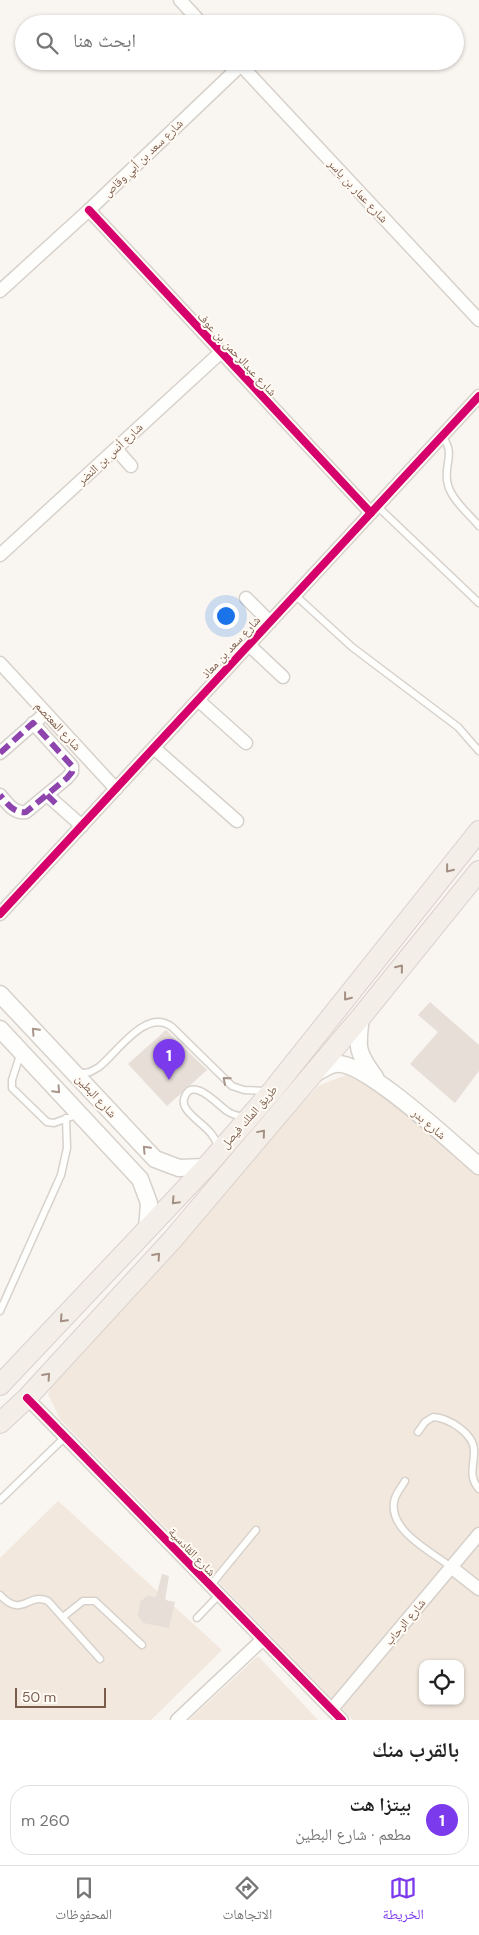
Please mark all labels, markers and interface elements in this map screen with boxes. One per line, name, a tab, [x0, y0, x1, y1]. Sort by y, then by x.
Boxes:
search box	[15, 15, 464, 70]
text: ابحث هنا	[73, 28, 136, 53]
icon: search	[33, 29, 61, 57]
street label: شارع سعد بن أبي وقاص	[99, 115, 188, 202]
street label: شارع عمار بن ياسر	[324, 155, 392, 226]
street label: شارع عبدالرحمن بن عوف	[194, 308, 280, 400]
street label: شارع أنس بن النضر	[73, 419, 146, 489]
your location	[213, 603, 239, 629]
street label: شارع سعد بن معاذ	[198, 612, 264, 682]
street label: شارع المعتصم	[31, 698, 85, 754]
one-way arrow	[445, 864, 454, 873]
one-way arrow	[395, 965, 403, 974]
one-way arrow	[344, 991, 353, 1000]
one-way arrow	[32, 1028, 41, 1037]
pin: 1	[153, 1039, 185, 1080]
street label: شارع البطين	[72, 1071, 120, 1121]
one-way arrow	[222, 1077, 231, 1086]
street label: طريق الملك فيصل	[217, 1082, 281, 1152]
one-way arrow	[51, 1085, 60, 1094]
street label: شارع بدر	[408, 1104, 449, 1143]
one-way arrow	[257, 1130, 265, 1139]
one-way arrow	[143, 1146, 152, 1155]
one-way arrow	[172, 1195, 181, 1204]
one-way arrow	[151, 1253, 160, 1262]
one-way arrow	[60, 1313, 69, 1322]
one-way arrow	[41, 1373, 50, 1382]
street label: شارع القادسية	[165, 1524, 219, 1580]
street label: شارع الرحاب	[381, 1595, 429, 1649]
map controls	[419, 1660, 464, 1705]
button: locate	[419, 1660, 464, 1705]
scale bar	[15, 1685, 106, 1708]
text: 50 m	[22, 1688, 56, 1706]
text: بالقرب منك	[372, 1736, 459, 1764]
text: بيتزا هت	[349, 1792, 411, 1817]
text: 260 m	[21, 1810, 70, 1831]
text: 1	[439, 1810, 445, 1831]
text: مطعم · شارع البطين	[295, 1824, 411, 1845]
tab: المحفوظات	[55, 1874, 112, 1928]
tab: الاتجاهات	[223, 1874, 272, 1928]
tab: الخريطة	[383, 1874, 424, 1928]

